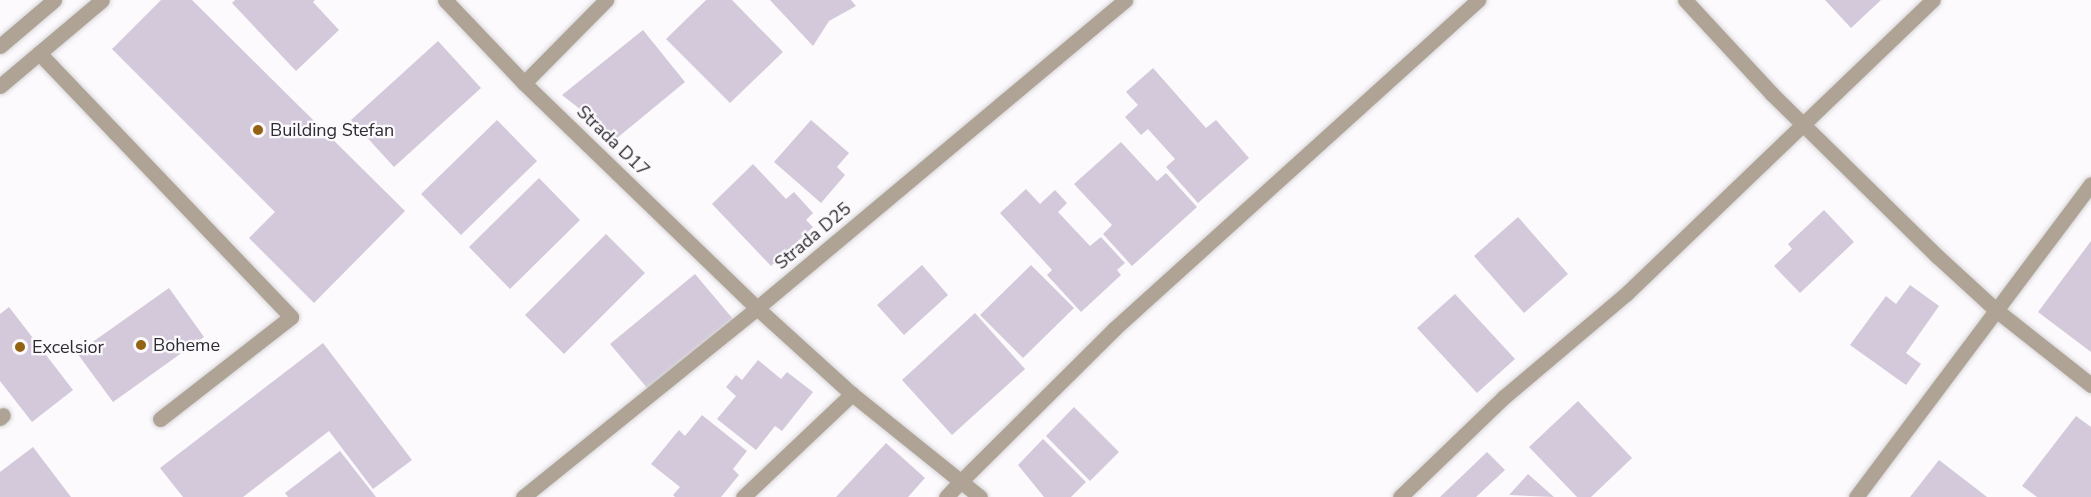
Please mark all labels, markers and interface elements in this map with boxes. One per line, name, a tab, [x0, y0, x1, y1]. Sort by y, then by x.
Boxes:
street label: Strada D17	[572, 101, 654, 181]
place label: Building Stefan	[270, 119, 394, 141]
marker: Building Stefan	[251, 123, 265, 137]
street label: Strada D25	[770, 198, 856, 274]
place label: Boheme	[153, 334, 220, 356]
place label: Excelsior	[32, 336, 104, 358]
marker: Boheme	[134, 338, 148, 352]
marker: Excelsior	[13, 340, 27, 354]

